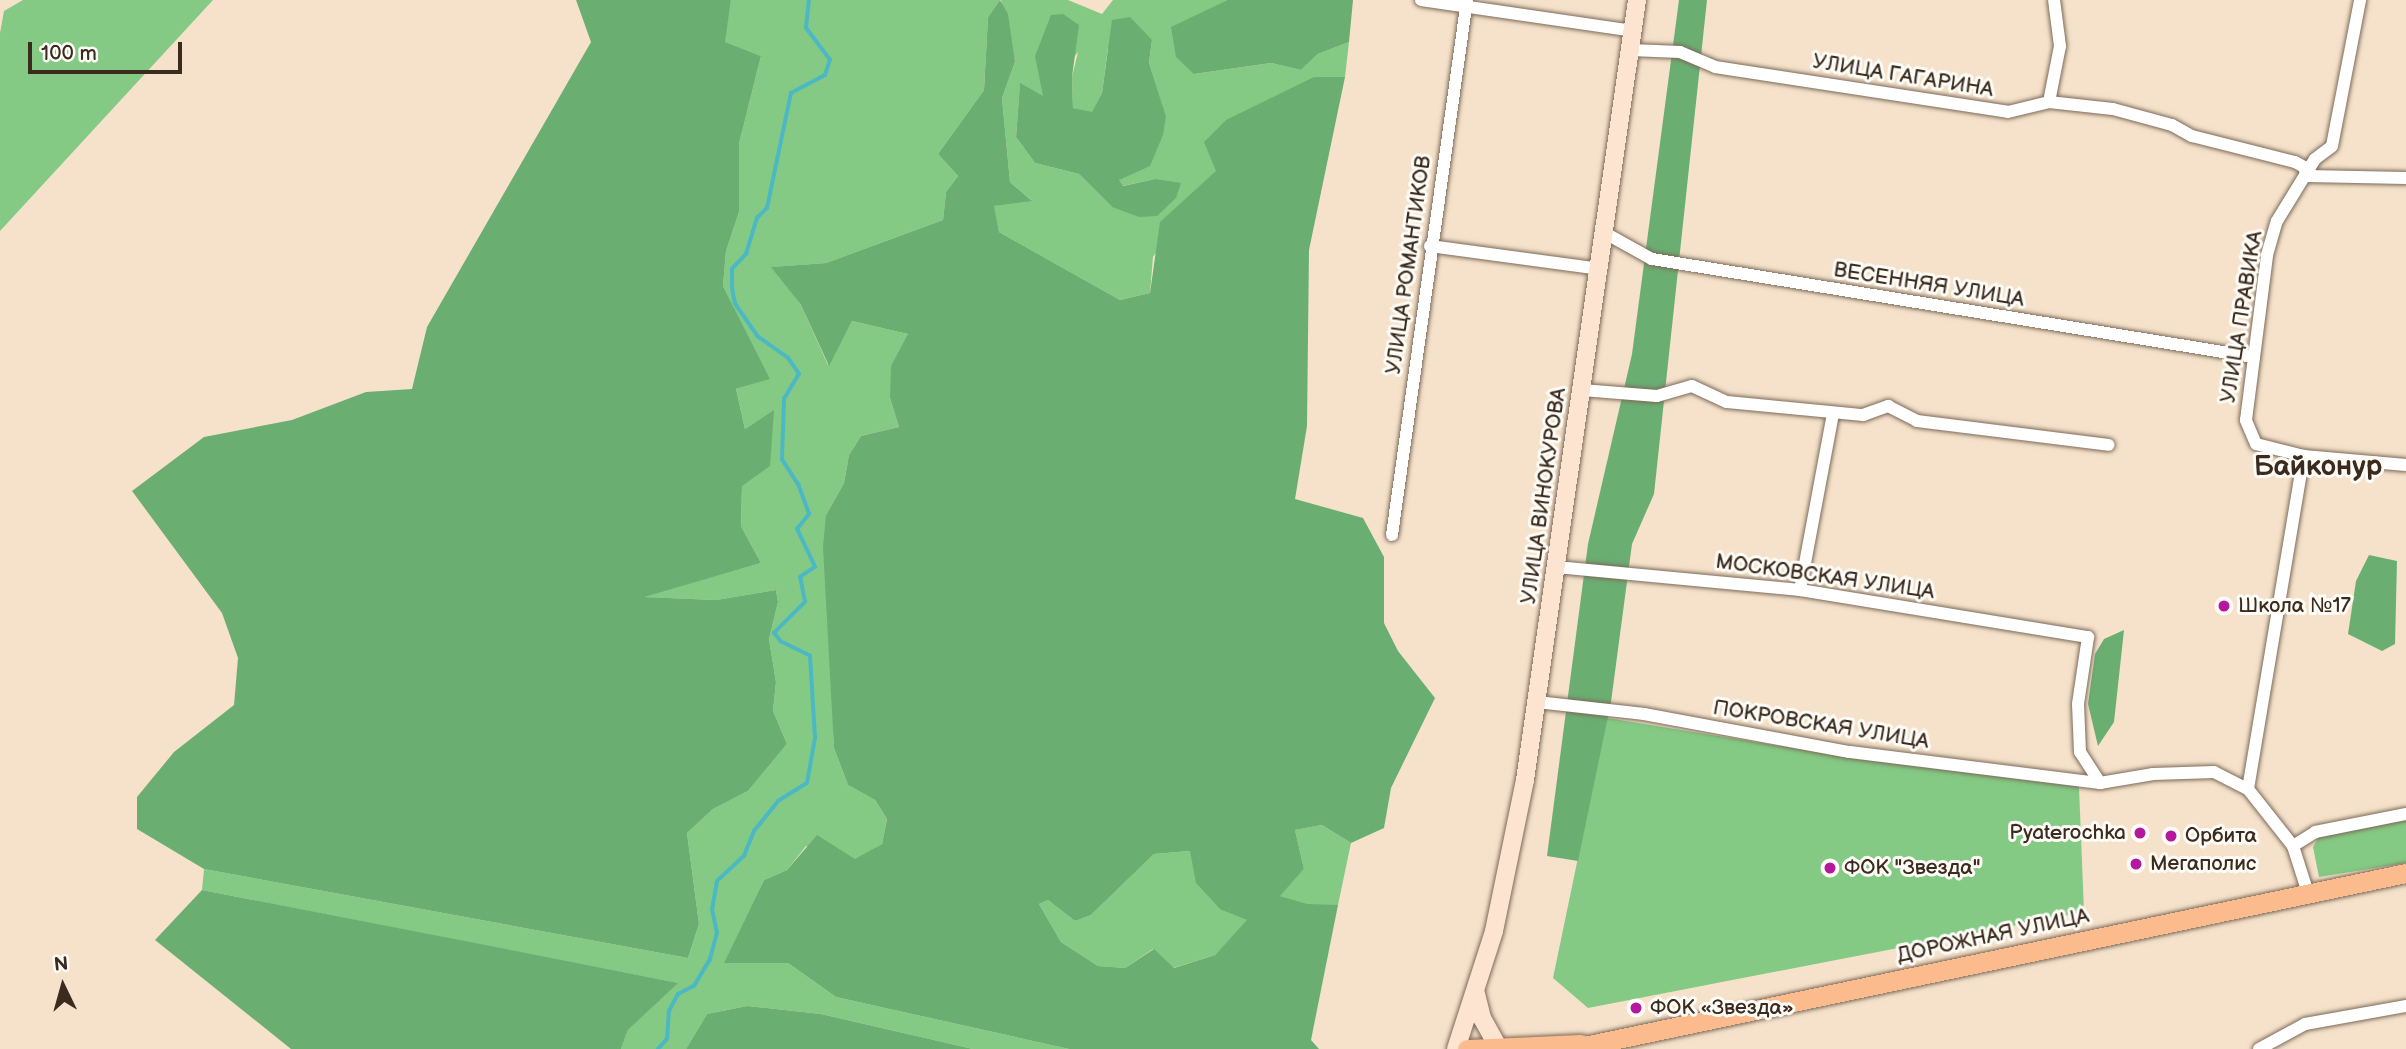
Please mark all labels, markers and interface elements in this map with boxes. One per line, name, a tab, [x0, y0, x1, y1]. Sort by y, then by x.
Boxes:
scale bar	[32, 28, 186, 72]
text: 100 m	[41, 41, 97, 66]
street label: УЛИЦА ГАГАРИНА	[1811, 49, 1995, 103]
street label: УЛИЦА РОМАНТИКОВ	[1381, 154, 1437, 376]
street label: УЛИЦА ПРАВИКА	[2216, 229, 2268, 405]
street label: ВЕСЕННЯЯ УЛИЦА	[1832, 257, 2026, 313]
street label: УЛИЦА ВИНОКУРОВА	[1516, 386, 1572, 606]
district label: Байконур	[2254, 450, 2382, 484]
street label: МОСКОВСКАЯ УЛИЦА	[1714, 549, 1936, 605]
place label: Школа №17	[2238, 593, 2351, 619]
marker: Школа №17	[2216, 598, 2232, 614]
street label: ПОКРОВСКАЯ УЛИЦА	[1711, 695, 1931, 755]
place label: Pyaterochka	[2009, 820, 2126, 846]
place label: Орбита	[2185, 823, 2257, 849]
marker: Pyaterochka	[2132, 825, 2148, 841]
marker: Орбита	[2163, 828, 2179, 844]
place label: Мегаполис	[2150, 851, 2256, 877]
place label: ФОК "Звезда"	[1844, 855, 1980, 881]
marker: Мегаполис	[2128, 856, 2144, 872]
marker: ФОК "Звезда"	[1822, 860, 1838, 876]
street label: ДОРОЖНАЯ УЛИЦА	[1895, 903, 2091, 969]
north arrow	[28, 951, 98, 1021]
text: N	[53, 953, 69, 977]
place label: ФОК «Звезда»	[1650, 995, 1794, 1021]
marker: ФОК «Звезда»	[1628, 1000, 1644, 1016]

